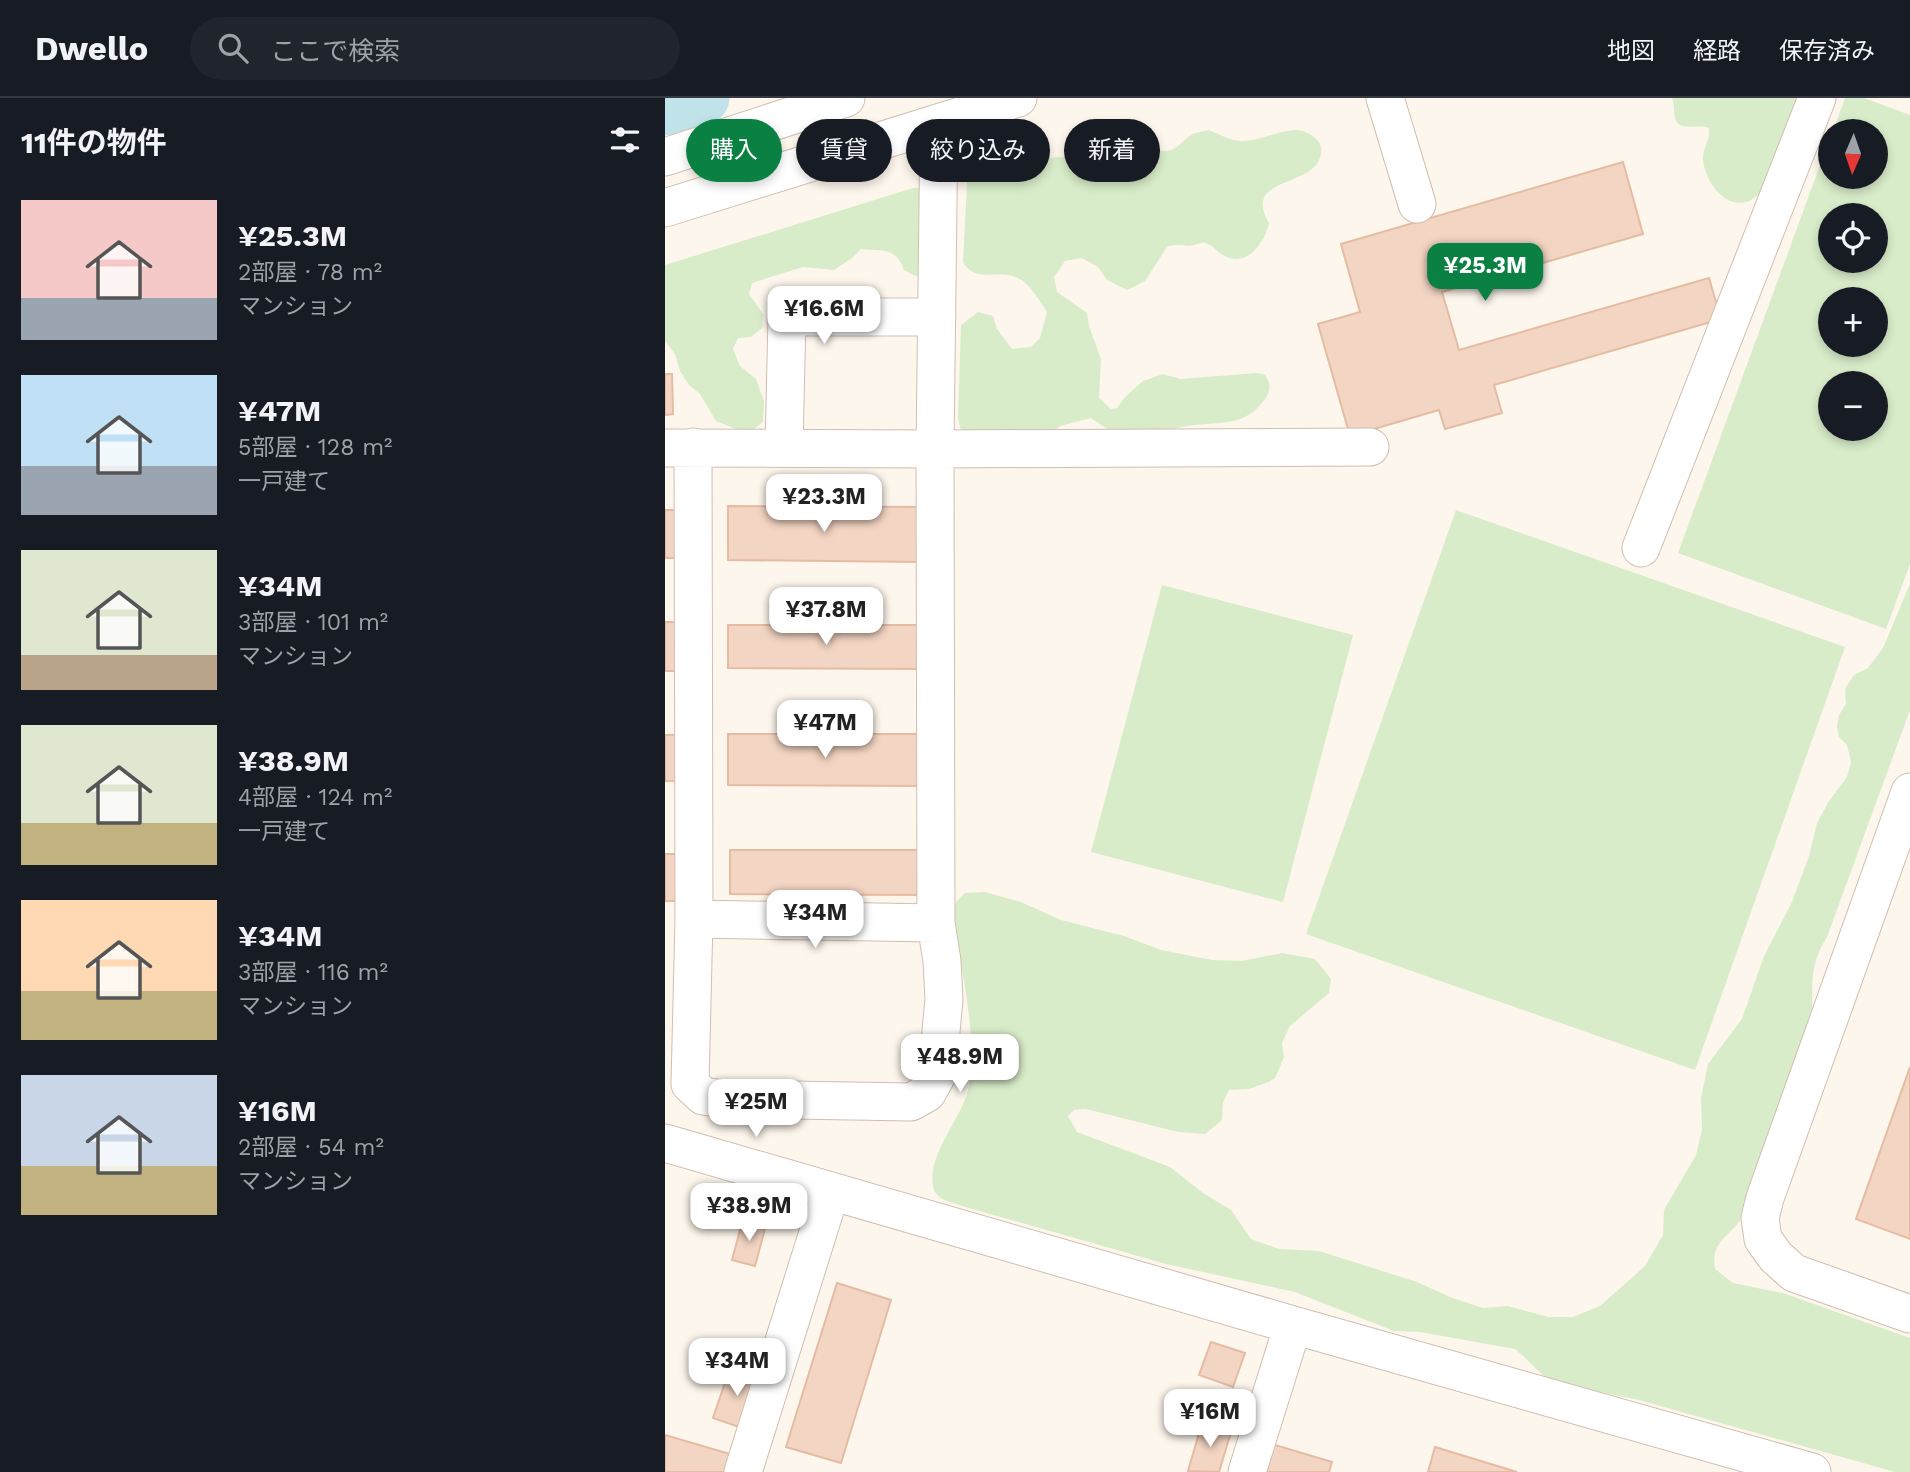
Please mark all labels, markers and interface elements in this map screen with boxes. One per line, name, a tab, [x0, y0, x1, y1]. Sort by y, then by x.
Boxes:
search box	[190, 17, 680, 80]
text: Dwello	[35, 29, 148, 68]
icon: search	[214, 29, 252, 67]
text: ここで検索	[270, 36, 400, 66]
text: 地図	[1607, 37, 1655, 65]
text: 経路	[1693, 37, 1741, 65]
text: 保存済み	[1779, 37, 1875, 65]
chip: 購入	[686, 119, 782, 182]
chip: 賃貸	[796, 119, 892, 182]
chip: 絞り込み	[906, 119, 1050, 182]
chip: 新着	[1064, 119, 1160, 182]
north arrow	[1818, 119, 1888, 189]
map controls	[1818, 119, 1888, 441]
icon: filters	[606, 121, 644, 159]
text: 11件の物件	[21, 125, 167, 160]
button: locate	[1818, 203, 1888, 273]
text: ¥25.3M	[238, 218, 347, 253]
icon: home	[77, 228, 161, 312]
pin: ¥25.3M	[1428, 244, 1542, 303]
text: ¥25.3M	[1443, 252, 1527, 279]
text: 2部屋 · 78 m²	[238, 259, 382, 286]
pin: ¥16.6M	[767, 286, 881, 346]
button: +	[1818, 287, 1888, 357]
text: マンション	[238, 293, 353, 320]
text: ¥16.6M	[783, 295, 865, 322]
button: −	[1818, 371, 1888, 441]
text: ¥47M	[238, 393, 321, 428]
icon: home	[77, 403, 161, 487]
text: 5部屋 · 128 m²	[238, 434, 393, 461]
text: 一戸建て	[238, 468, 330, 495]
pin: ¥23.3M	[767, 474, 881, 534]
text: ¥23.3M	[782, 483, 866, 510]
text: ¥34M	[238, 568, 322, 603]
icon: home	[77, 578, 161, 662]
pin: ¥37.8M	[769, 588, 883, 647]
text: ¥37.8M	[785, 596, 867, 623]
text: 3部屋 · 101 m²	[238, 609, 388, 636]
text: マンション	[238, 643, 353, 670]
pin: ¥47M	[784, 700, 866, 760]
text: ¥47M	[793, 709, 857, 736]
text: ¥38.9M	[238, 743, 349, 778]
icon: home	[77, 753, 161, 837]
text: 4部屋 · 124 m²	[238, 784, 392, 811]
text: 一戸建て	[238, 818, 330, 845]
pin: ¥34M	[774, 890, 856, 950]
text: ¥34M	[783, 899, 847, 926]
text: ¥34M	[238, 918, 322, 953]
icon: home	[77, 928, 161, 1012]
text: 3部屋 · 116 m²	[238, 959, 388, 986]
text: マンション	[238, 993, 353, 1020]
pin: ¥48.9M	[903, 1034, 1017, 1094]
text: ¥48.9M	[917, 1043, 1003, 1070]
pin: ¥25M	[715, 1080, 797, 1139]
text: ¥25M	[724, 1088, 788, 1115]
text: ¥16M	[238, 1093, 317, 1128]
icon: home	[77, 1103, 161, 1187]
text: 2部屋 · 54 m²	[238, 1134, 384, 1161]
text: マンション	[238, 1168, 353, 1195]
pin: ¥38.9M	[692, 1184, 806, 1243]
text: ¥38.9M	[706, 1192, 792, 1219]
pin: ¥34M	[696, 1338, 778, 1398]
text: ¥34M	[705, 1347, 769, 1374]
pin: ¥16M	[1169, 1390, 1251, 1449]
text: ¥16M	[1180, 1398, 1240, 1425]

